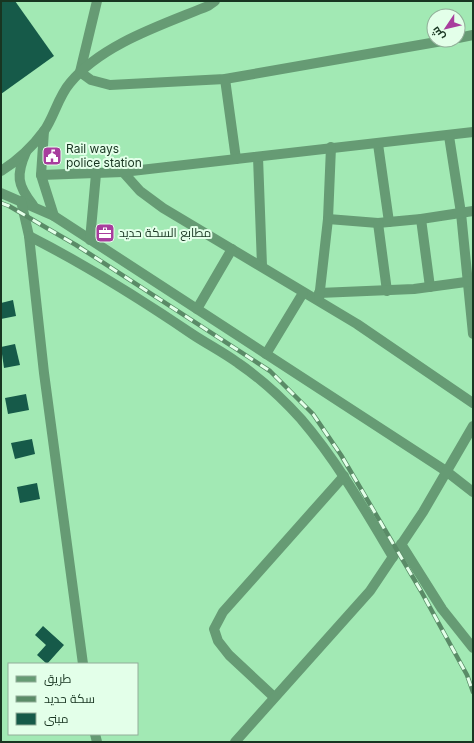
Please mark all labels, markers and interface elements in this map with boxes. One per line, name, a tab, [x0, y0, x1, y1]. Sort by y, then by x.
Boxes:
north arrow	[426, 8, 466, 48]
text: ش	[428, 24, 448, 44]
place label: Rail ways police station	[66, 141, 142, 170]
public building icon: Rail ways police station	[41, 145, 63, 167]
office icon: مطابع السكة حديد	[94, 222, 116, 244]
place label: مطابع السكة حديد	[119, 225, 211, 241]
legend	[8, 663, 138, 735]
text: طريق	[44, 671, 72, 686]
text: سكة حديد	[44, 691, 95, 706]
text: مبنى	[44, 711, 69, 726]

